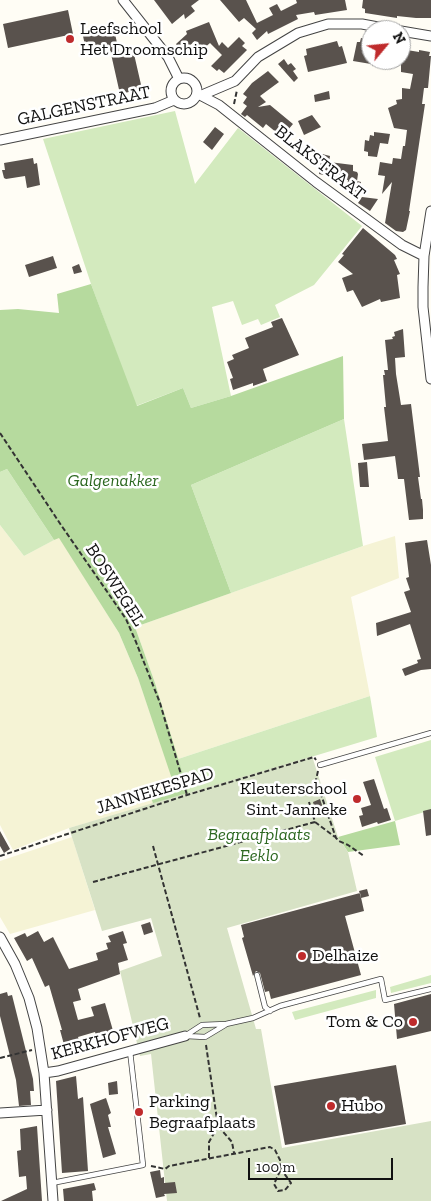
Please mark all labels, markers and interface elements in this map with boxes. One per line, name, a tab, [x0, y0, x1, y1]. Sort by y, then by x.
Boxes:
place label: Leefschool Het Droomschip	[80, 18, 208, 60]
north arrow	[361, 20, 411, 70]
text: N	[389, 29, 409, 47]
marker: Leefschool Het Droomschip	[64, 33, 76, 45]
street label: GALGENSTRAAT	[16, 81, 152, 131]
street label: BLAKSTRAAT	[270, 121, 370, 205]
park label: Galgenakker	[67, 470, 159, 492]
street label: BOSWEGEL	[80, 540, 150, 630]
street label: JANNEKESPAD	[94, 763, 216, 819]
place label: Kleuterschool Sint-Janneke	[240, 778, 347, 821]
marker: Kleuterschool Sint-Janneke	[351, 793, 363, 805]
park label: Begraafplaats Eeklo	[207, 824, 311, 866]
place label: Delhaize	[312, 945, 379, 967]
marker: Delhaize	[296, 950, 308, 962]
place label: Tom & Co	[326, 1011, 403, 1033]
street label: KERKHOFWEG	[49, 1013, 171, 1065]
marker: Tom & Co	[407, 1016, 419, 1028]
place label: Parking Begraafplaats	[149, 1091, 256, 1134]
place label: Hubo	[341, 1095, 383, 1117]
marker: Hubo	[325, 1100, 337, 1112]
marker: Parking Begraafplaats	[133, 1106, 145, 1118]
scale bar	[251, 1148, 396, 1180]
text: 100 m	[256, 1158, 295, 1176]

